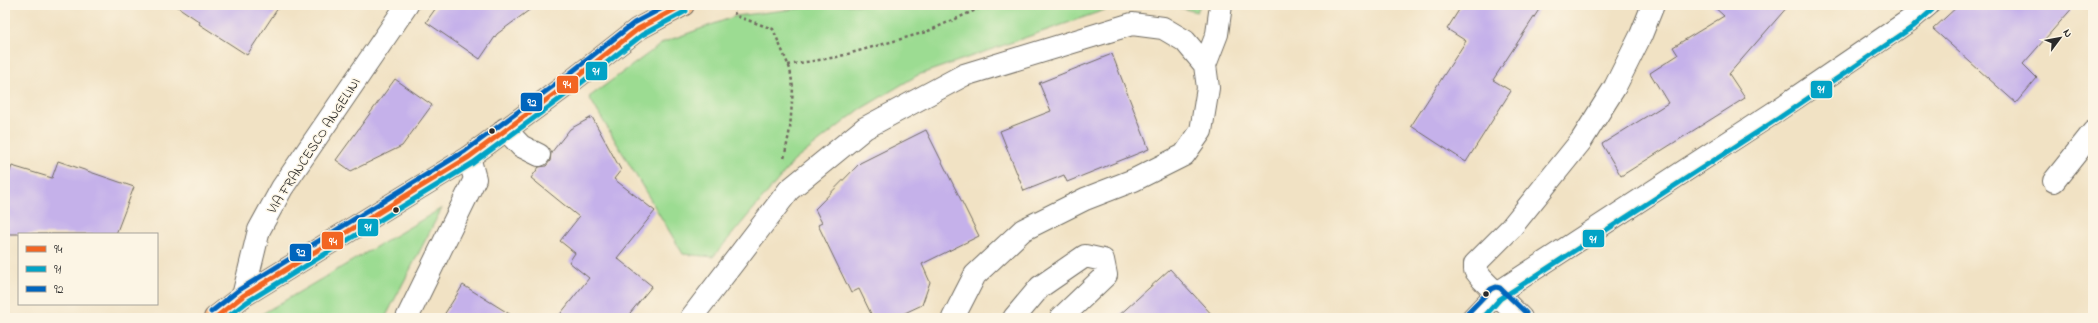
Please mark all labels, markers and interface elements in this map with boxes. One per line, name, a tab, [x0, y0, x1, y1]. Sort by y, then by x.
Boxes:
north arrow	[2040, 18, 2080, 58]
text: N	[2059, 26, 2076, 41]
line badge: 91	[585, 61, 608, 81]
text: 91	[592, 64, 600, 80]
street label: VIA FRANCESCO ANGELINI	[262, 74, 366, 219]
line badge: 94	[556, 75, 579, 94]
text: 94	[562, 77, 571, 93]
line badge: 91	[1810, 80, 1833, 99]
text: 91	[1817, 82, 1825, 98]
line badge: 92	[520, 92, 543, 112]
text: 92	[527, 95, 537, 111]
unlabelled marker	[487, 126, 497, 136]
unlabelled marker	[391, 205, 401, 215]
line badge: 91	[357, 218, 379, 237]
text: 91	[364, 220, 372, 236]
line badge: 91	[1582, 229, 1605, 248]
line badge: 94	[321, 231, 344, 250]
text: 91	[1589, 232, 1597, 248]
legend	[18, 233, 158, 305]
text: 94	[328, 234, 337, 250]
text: 94	[54, 241, 63, 259]
line badge: 92	[289, 243, 312, 262]
text: 92	[296, 245, 306, 261]
text: 91	[54, 261, 62, 279]
text: 92	[54, 281, 64, 299]
unlabelled marker	[1481, 289, 1491, 299]

